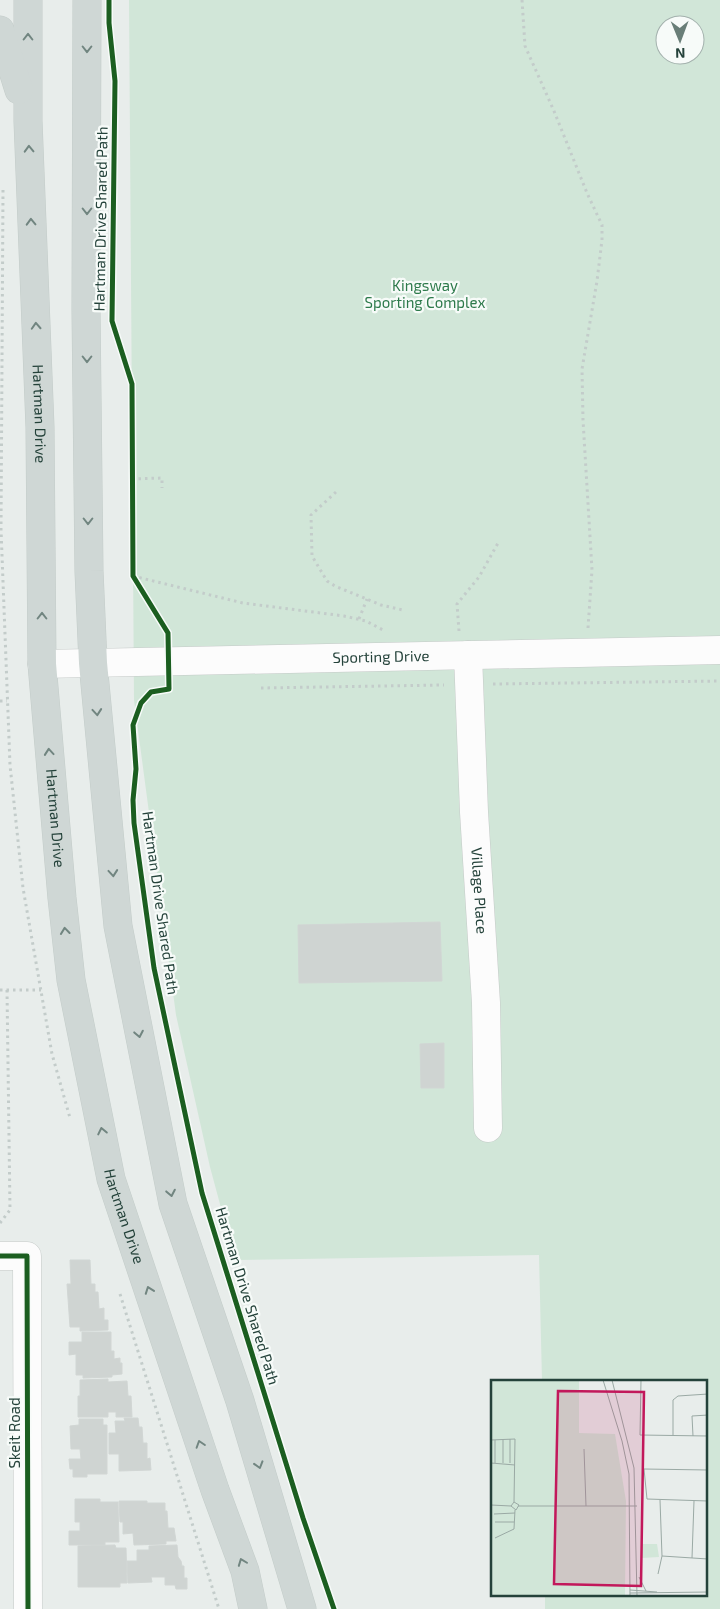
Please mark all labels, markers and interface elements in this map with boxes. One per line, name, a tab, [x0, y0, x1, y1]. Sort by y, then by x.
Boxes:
north arrow	[655, 15, 705, 65]
one-way arrow	[23, 33, 33, 40]
one-way arrow	[82, 45, 92, 53]
text: N	[675, 45, 685, 62]
street label: Hartman Drive Shared Path	[89, 126, 111, 312]
one-way arrow	[23, 144, 34, 152]
one-way arrow	[82, 208, 92, 215]
one-way arrow	[26, 218, 37, 226]
park label: Kingsway Sporting Complex	[365, 276, 486, 311]
one-way arrow	[30, 322, 41, 330]
one-way arrow	[82, 355, 92, 363]
street label: Hartman Drive	[30, 364, 50, 463]
one-way arrow	[83, 518, 93, 525]
one-way arrow	[37, 611, 47, 619]
street label: Sporting Drive	[332, 646, 430, 666]
one-way arrow	[92, 708, 103, 716]
one-way arrow	[44, 748, 55, 756]
street label: Hartman Drive	[43, 768, 69, 868]
street label: Hartman Drive Shared Path	[139, 810, 183, 996]
street label: Village Place	[468, 847, 492, 934]
one-way arrow	[107, 870, 118, 878]
one-way arrow	[60, 927, 71, 935]
one-way arrow	[133, 1029, 144, 1038]
one-way arrow	[97, 1126, 107, 1135]
street label: Hartman Drive	[101, 1167, 149, 1266]
one-way arrow	[165, 1189, 176, 1197]
street label: Hartman Drive Shared Path	[212, 1205, 284, 1387]
one-way arrow	[145, 1286, 155, 1295]
inset map	[491, 1380, 708, 1596]
street label: Skeit Road	[5, 1397, 23, 1469]
one-way arrow	[196, 1440, 206, 1449]
one-way arrow	[253, 1460, 263, 1468]
one-way arrow	[238, 1558, 248, 1566]

